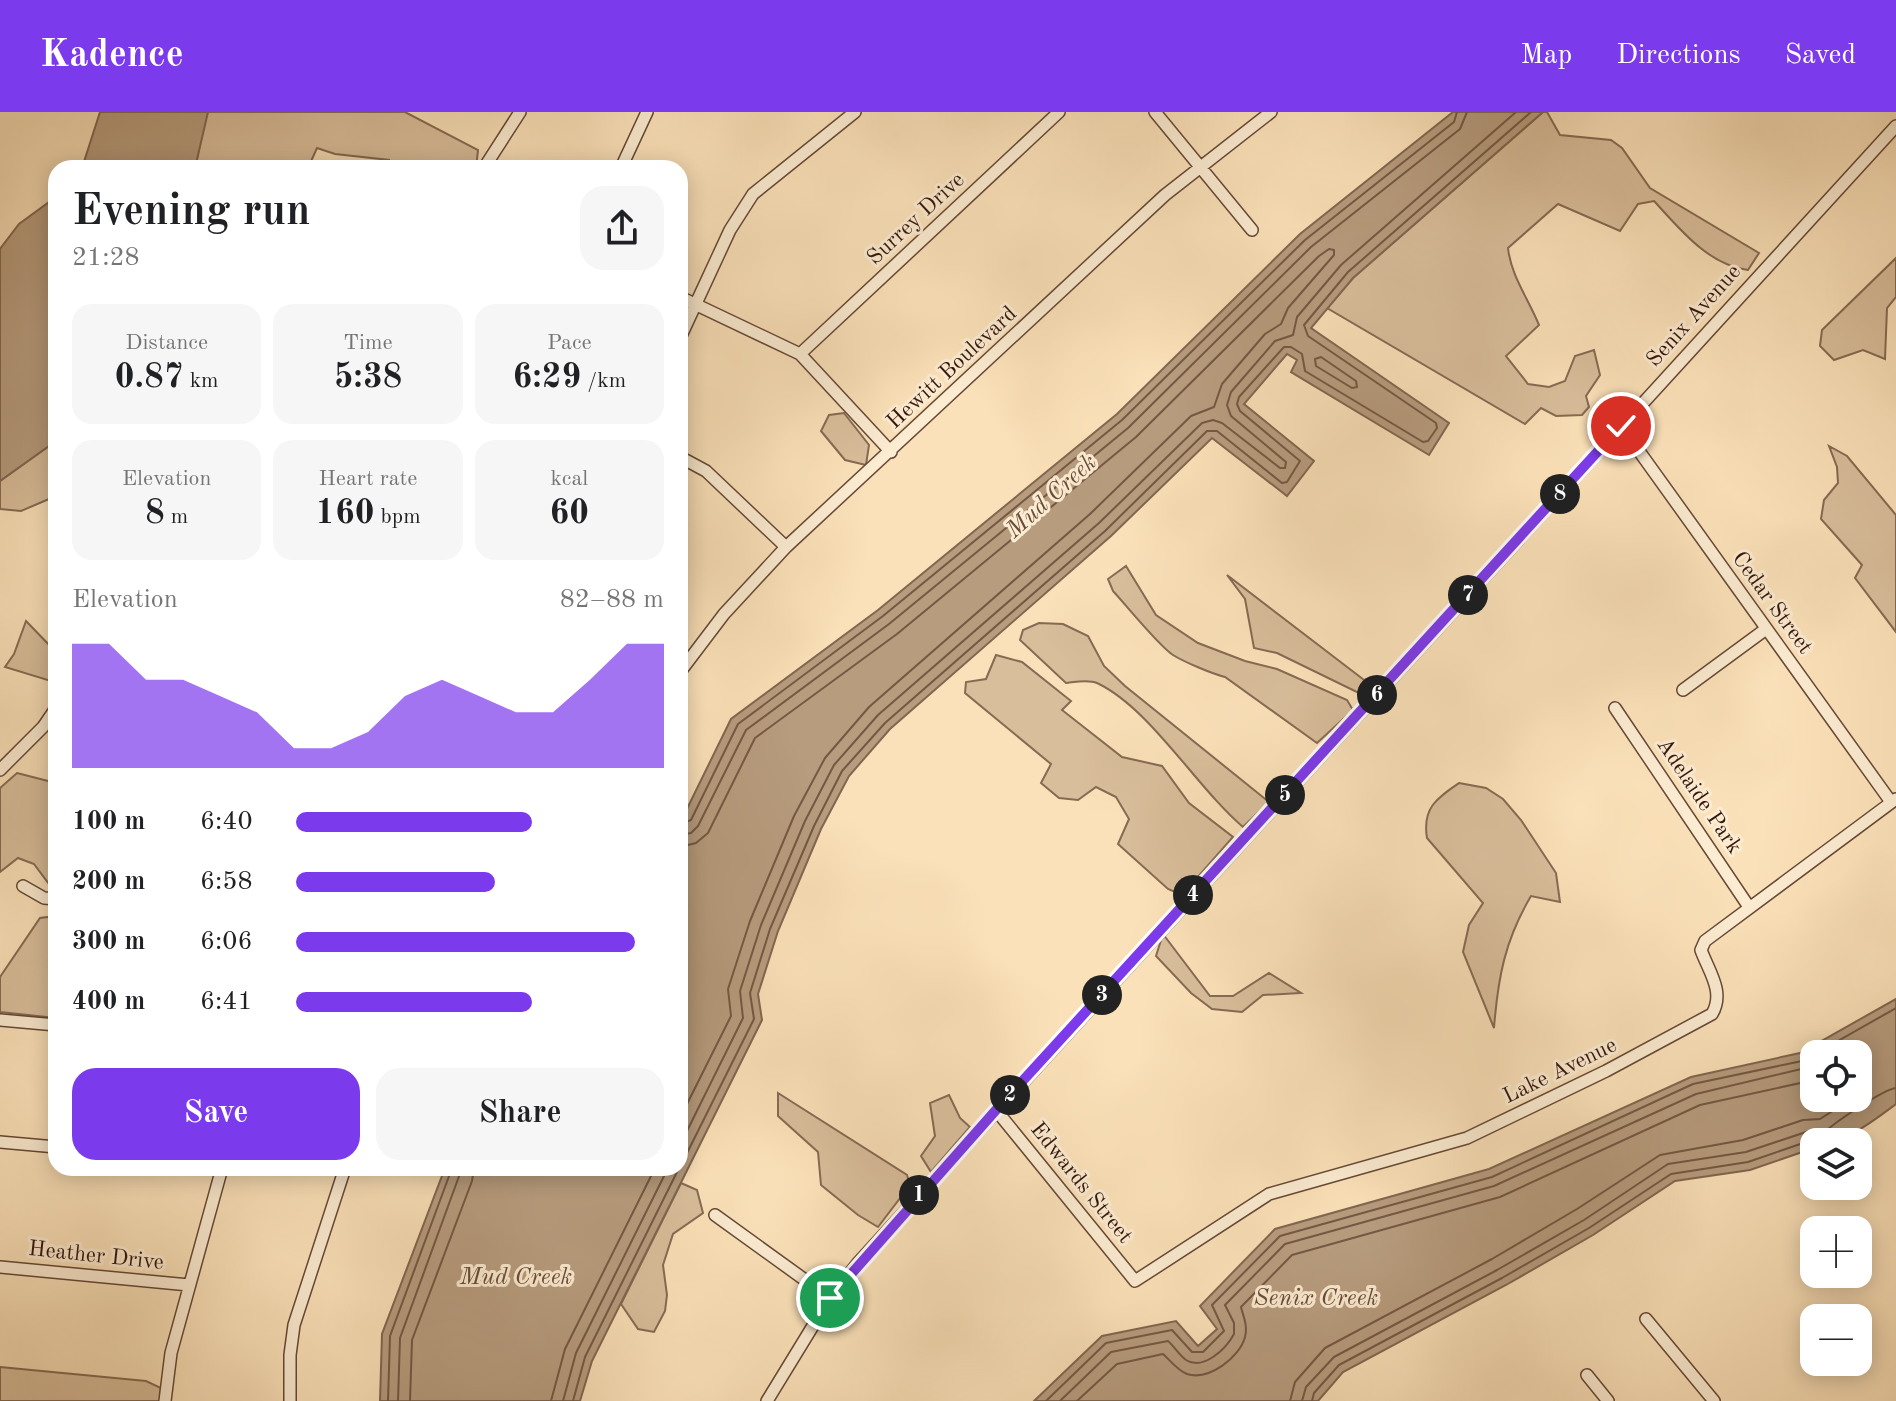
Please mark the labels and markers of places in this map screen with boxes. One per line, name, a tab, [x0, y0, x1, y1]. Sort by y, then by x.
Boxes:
pin	[1587, 392, 1655, 460]
pin: 8	[1540, 474, 1580, 514]
pin: 7	[1448, 575, 1488, 615]
pin: 6	[1357, 675, 1397, 715]
pin: 5	[1265, 775, 1305, 815]
pin: 4	[1173, 875, 1213, 915]
pin: 3	[1082, 975, 1122, 1015]
pin: 2	[990, 1075, 1030, 1115]
pin: 1	[899, 1175, 939, 1215]
pin	[796, 1264, 864, 1332]

